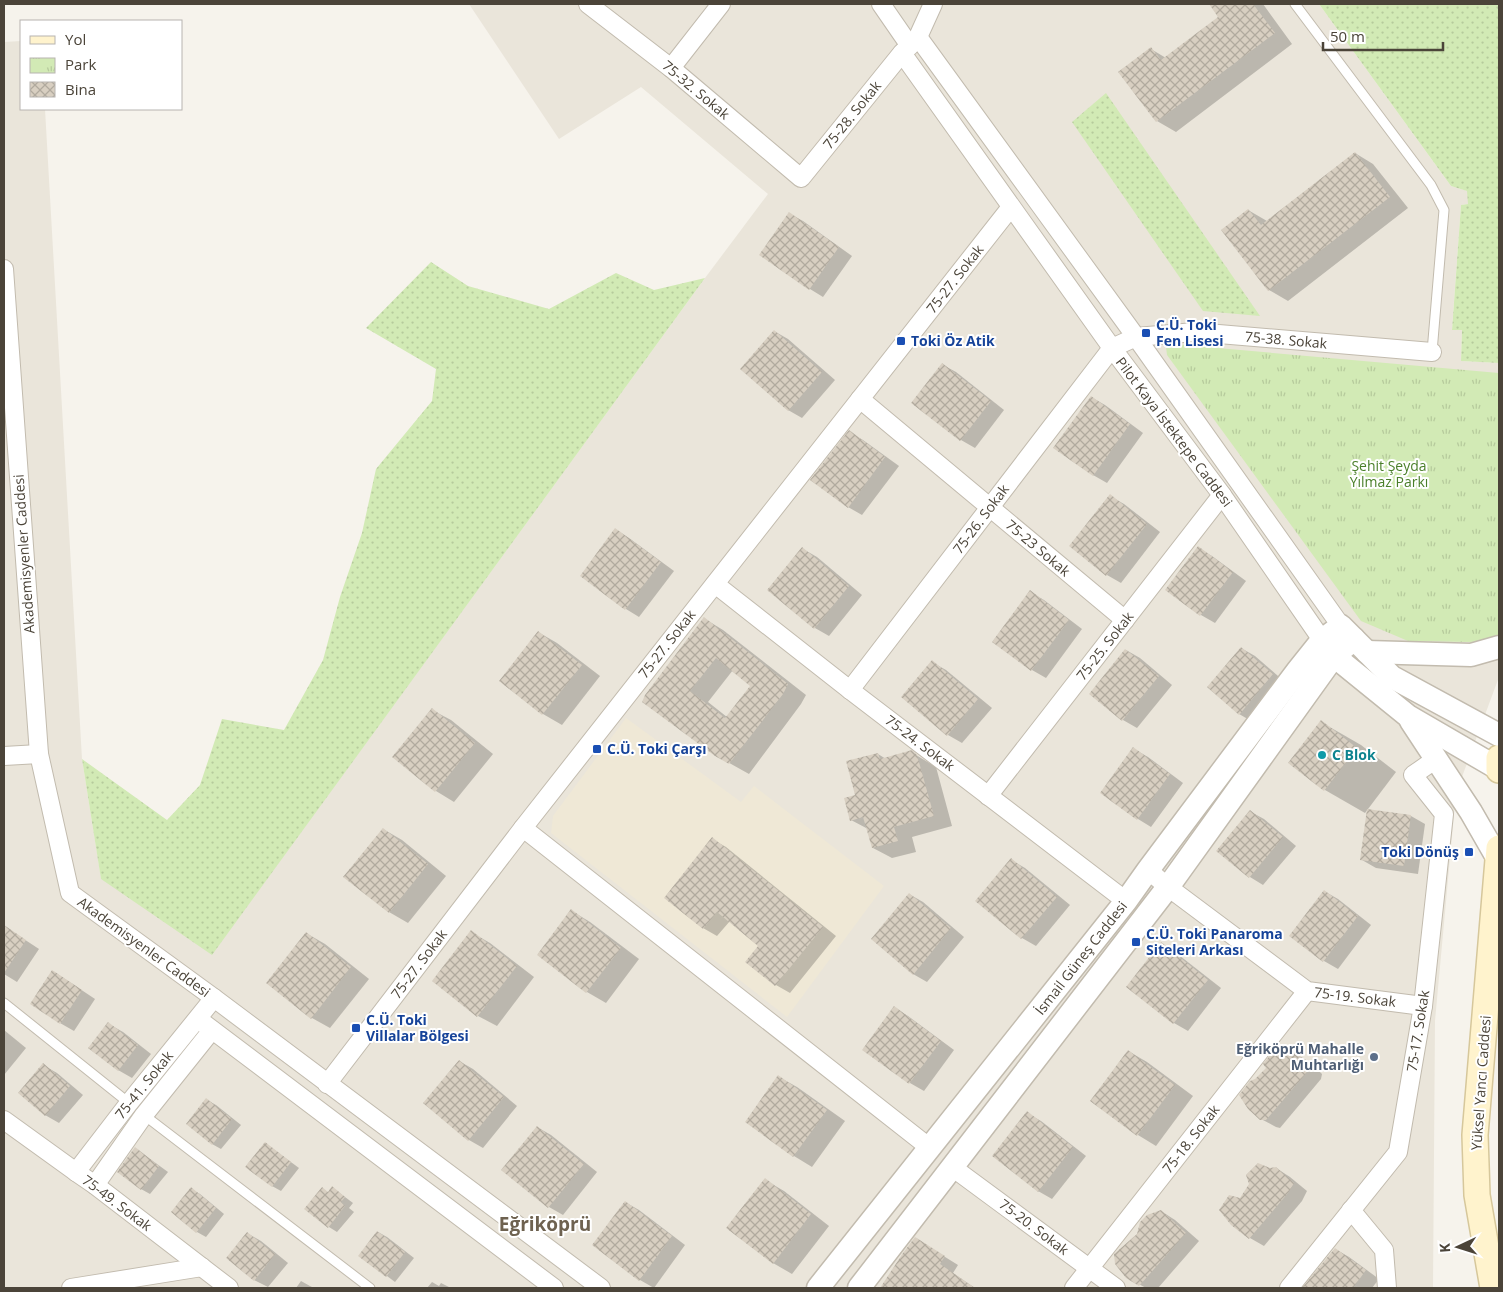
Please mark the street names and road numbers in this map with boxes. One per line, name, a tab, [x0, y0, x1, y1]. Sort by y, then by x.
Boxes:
street label: 75-32. Sokak	[659, 56, 734, 124]
street label: 75-28. Sokak	[818, 76, 885, 153]
street label: 75-27. Sokak	[922, 240, 988, 317]
street label: 75-38. Sokak	[1244, 326, 1329, 353]
street label: Pilot Kaya İstektepe Caddesi	[1112, 353, 1237, 510]
street label: Akademisyenler Caddesi	[8, 474, 39, 634]
street label: 75-26. Sokak	[948, 480, 1013, 557]
street label: 75-23 Sokak	[1002, 515, 1075, 581]
street label: 75-27. Sokak	[634, 605, 700, 682]
street label: 75-25. Sokak	[1072, 607, 1138, 684]
street label: 75-24. Sokak	[882, 710, 959, 775]
street label: Akademisyenler Caddesi	[74, 892, 214, 1001]
street label: İsmail Güneş Caddesi	[1030, 897, 1131, 1018]
street label: 75-27. Sokak	[386, 925, 451, 1002]
street label: 75-19. Sokak	[1313, 982, 1398, 1011]
street label: 75-17. Sokak	[1402, 988, 1433, 1073]
street label: Yüksel Yancı Caddesi	[1466, 1015, 1495, 1151]
street label: 75-41. Sokak	[110, 1046, 177, 1123]
street label: 75-18. Sokak	[1158, 1100, 1224, 1177]
street label: 75-49. Sokak	[79, 1170, 156, 1235]
street label: 75-20. Sokak	[996, 1194, 1073, 1259]

